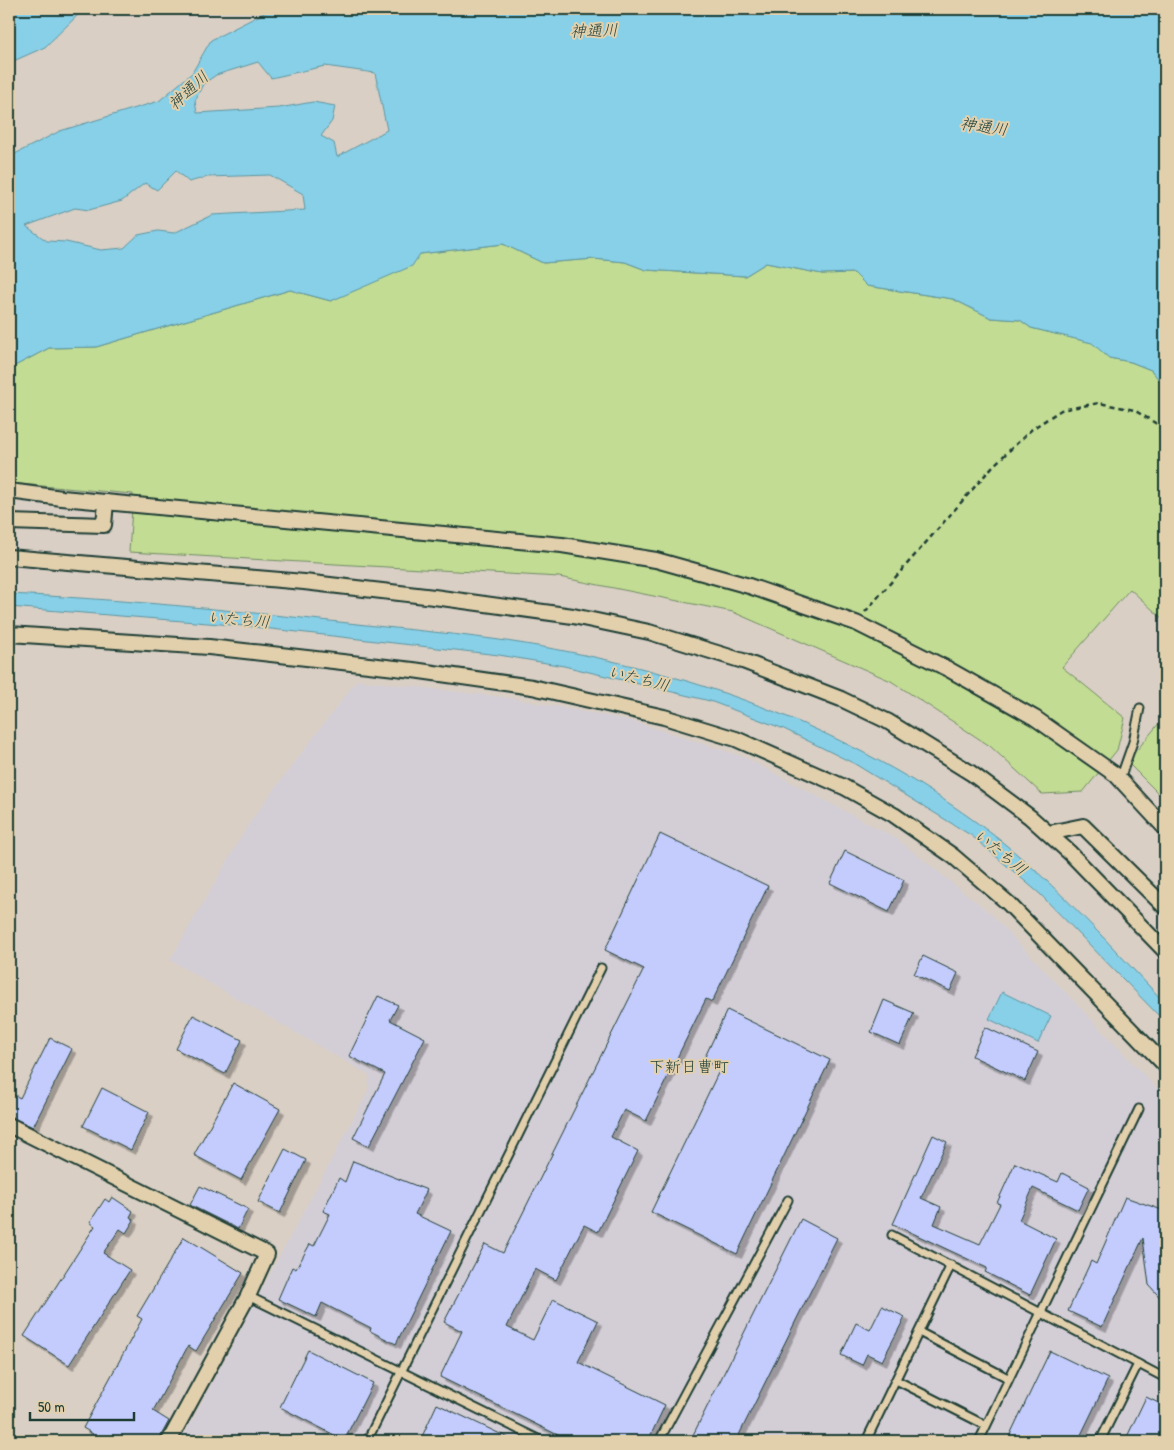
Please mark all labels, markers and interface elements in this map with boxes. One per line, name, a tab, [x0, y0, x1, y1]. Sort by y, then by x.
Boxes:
water label: 神通川	[570, 18, 618, 42]
water label: 神通川	[163, 66, 213, 114]
water label: 神通川	[959, 112, 1009, 140]
water label: いたち川	[207, 605, 271, 633]
water label: いたち川	[606, 660, 672, 696]
water label: いたち川	[970, 824, 1032, 880]
district label: 下新日曹町	[649, 1055, 729, 1077]
scale bar	[30, 1390, 134, 1422]
text: 50 m	[38, 1396, 65, 1417]

